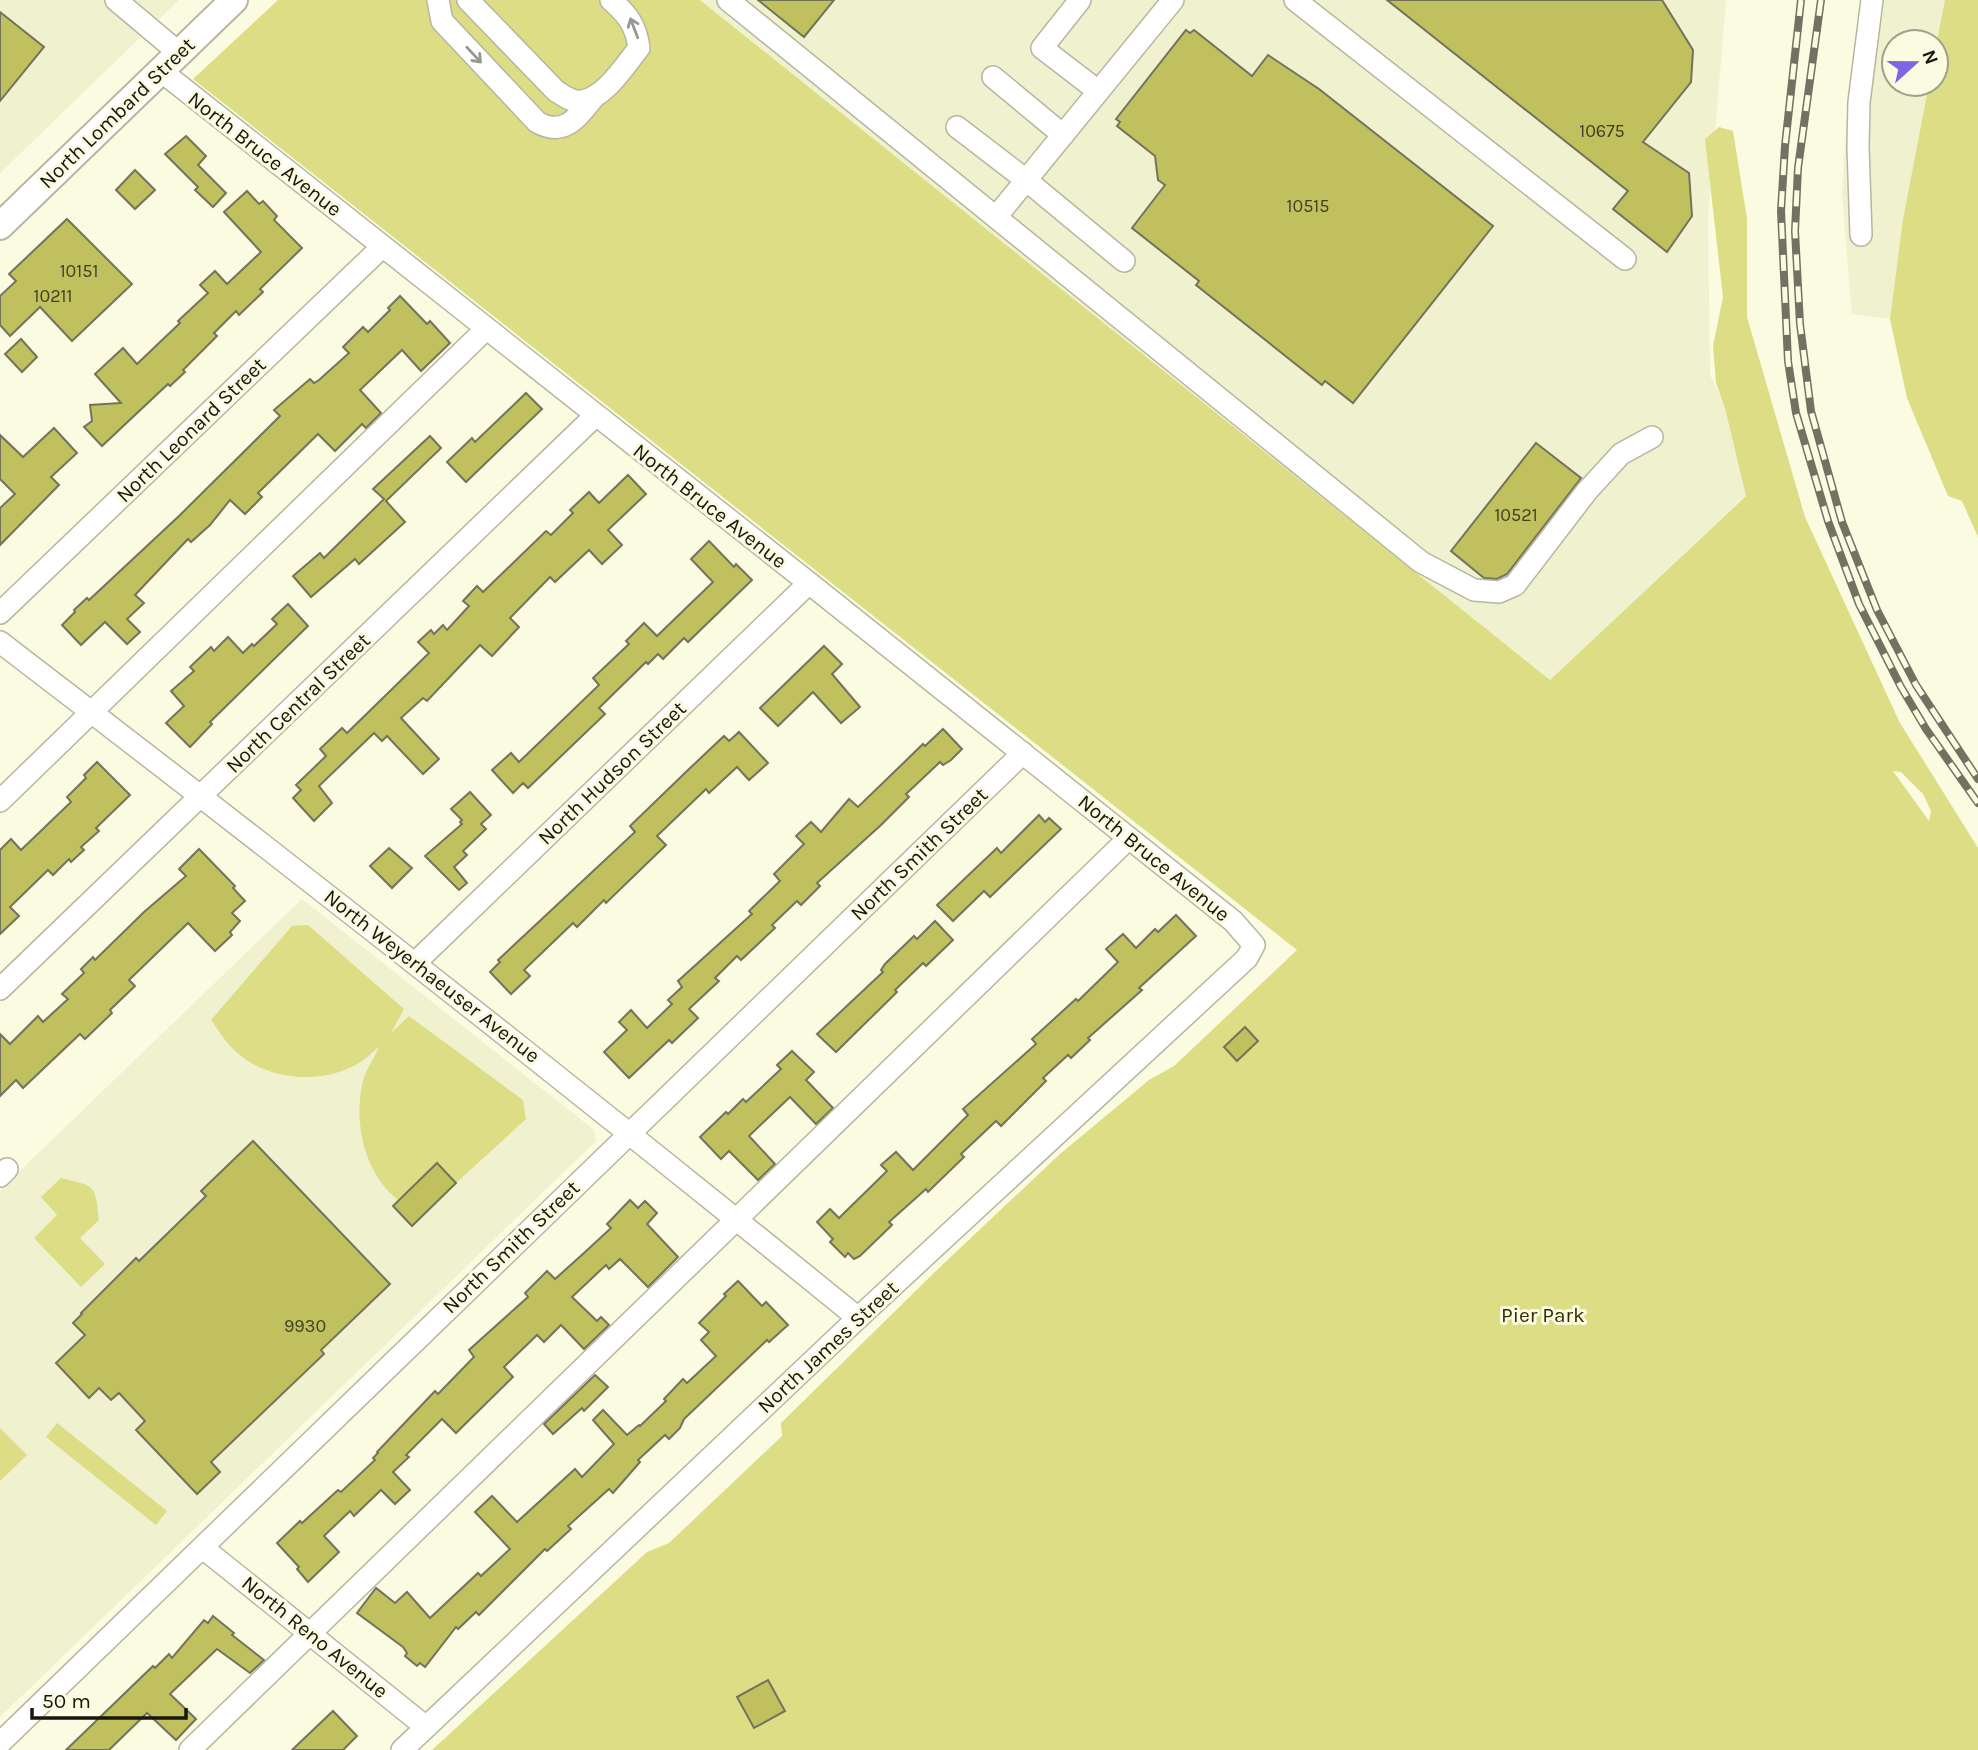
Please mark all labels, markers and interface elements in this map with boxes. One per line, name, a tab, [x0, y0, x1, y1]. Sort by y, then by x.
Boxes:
one-way arrow	[627, 18, 639, 39]
north arrow	[1880, 28, 1950, 98]
street label: North Lombard Street	[34, 33, 200, 193]
one-way arrow	[465, 46, 482, 63]
text: N	[1917, 47, 1943, 68]
street label: North Bruce Avenue	[184, 87, 346, 221]
house number: 10675	[1579, 120, 1625, 142]
house number: 10515	[1287, 195, 1329, 217]
house number: 10151	[60, 260, 98, 282]
house number: 10211	[34, 285, 72, 307]
street label: North Leonard Street	[111, 353, 271, 507]
street label: North Bruce Avenue	[629, 439, 791, 573]
house number: 10521	[1494, 504, 1538, 526]
street label: North Central Street	[221, 628, 375, 778]
street label: North Hudson Street	[533, 696, 691, 850]
street label: North Smith Street	[846, 783, 992, 925]
street label: North Bruce Avenue	[1073, 789, 1235, 927]
street label: North Weyerhaeuser Avenue	[319, 884, 545, 1068]
street label: North Smith Street	[438, 1176, 584, 1318]
street label: North James Street	[753, 1276, 903, 1418]
park label: Pier Park	[1501, 1303, 1585, 1327]
house number: 9930	[284, 1315, 326, 1337]
street label: North Reno Avenue	[237, 1571, 393, 1703]
scale bar	[32, 1676, 186, 1720]
text: 50 m	[42, 1689, 91, 1713]

